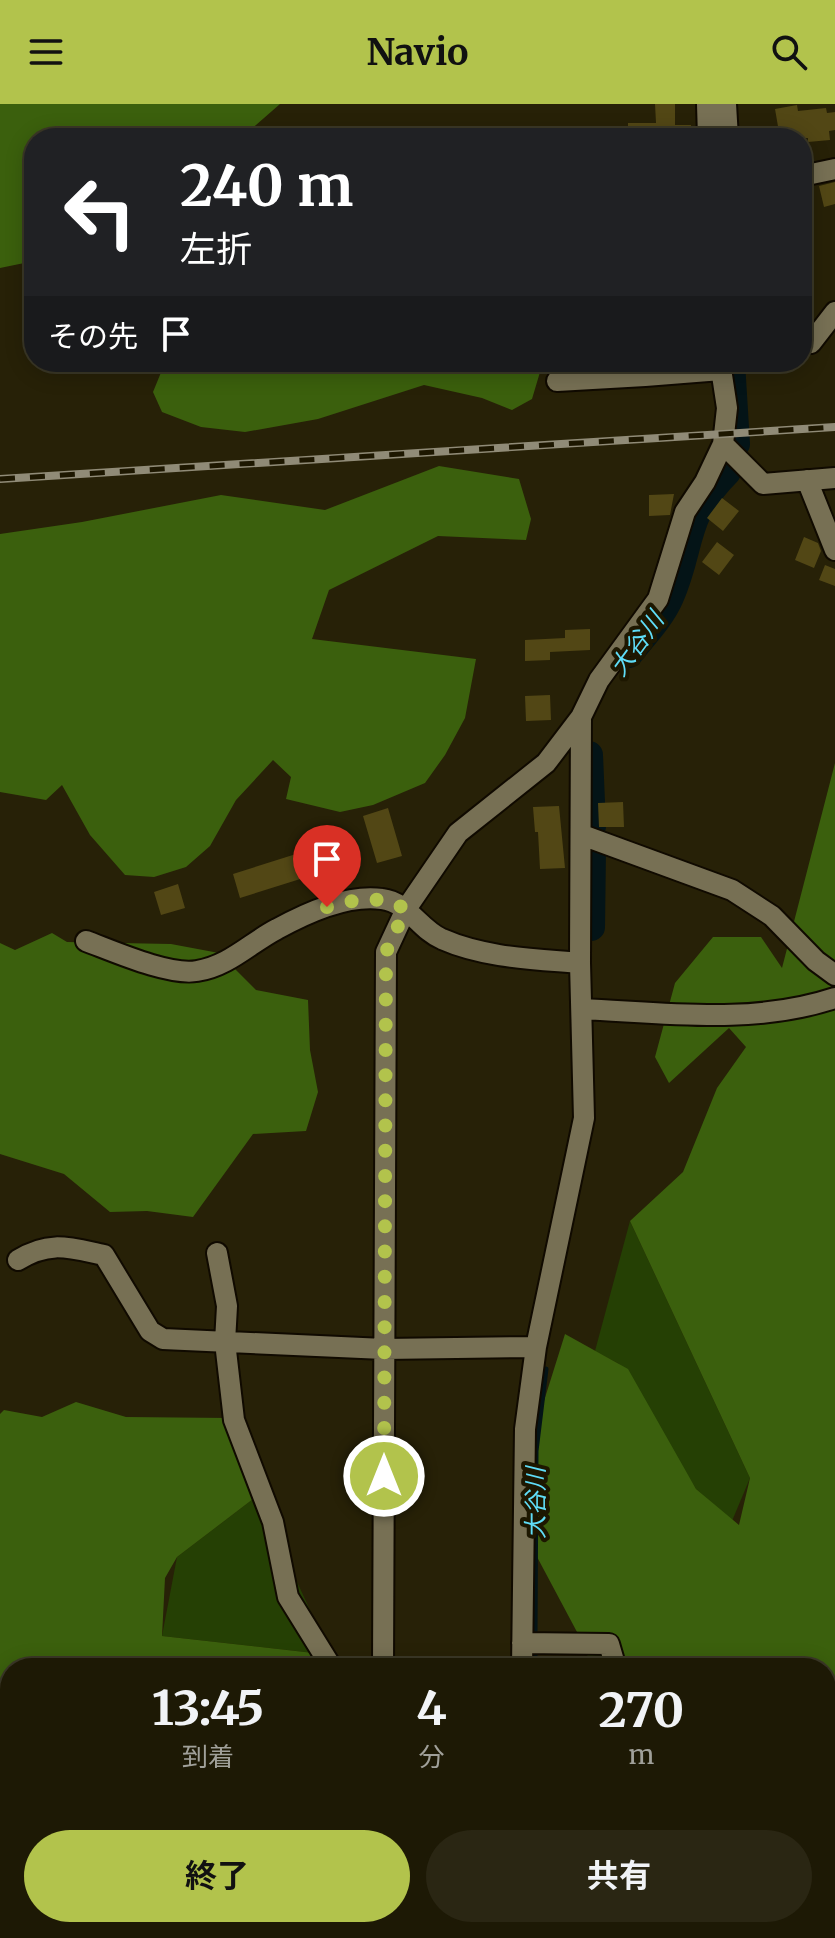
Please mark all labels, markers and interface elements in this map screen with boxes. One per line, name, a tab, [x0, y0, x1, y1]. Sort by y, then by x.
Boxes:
icon: menu	[24, 30, 68, 74]
text: Navio	[366, 30, 469, 75]
icon: search	[767, 30, 811, 74]
text: 240 m	[180, 151, 353, 221]
icon: left	[48, 160, 152, 264]
text: 左折	[180, 227, 252, 272]
icon: arrive	[154, 312, 198, 356]
text: その先	[48, 317, 138, 355]
water label: 大谷川	[603, 603, 672, 682]
pin	[293, 825, 361, 907]
icon: arrive	[305, 837, 349, 881]
position arrow	[342, 1434, 426, 1518]
water label: 大谷川	[520, 1464, 551, 1539]
text: 13:45	[152, 1678, 264, 1738]
text: 4	[416, 1678, 447, 1738]
text: 270	[598, 1680, 684, 1740]
text: m	[628, 1738, 654, 1771]
text: 到着	[182, 1740, 234, 1773]
text: 分	[418, 1740, 444, 1773]
button: 終了	[24, 1830, 410, 1922]
button: 共有	[426, 1830, 812, 1922]

